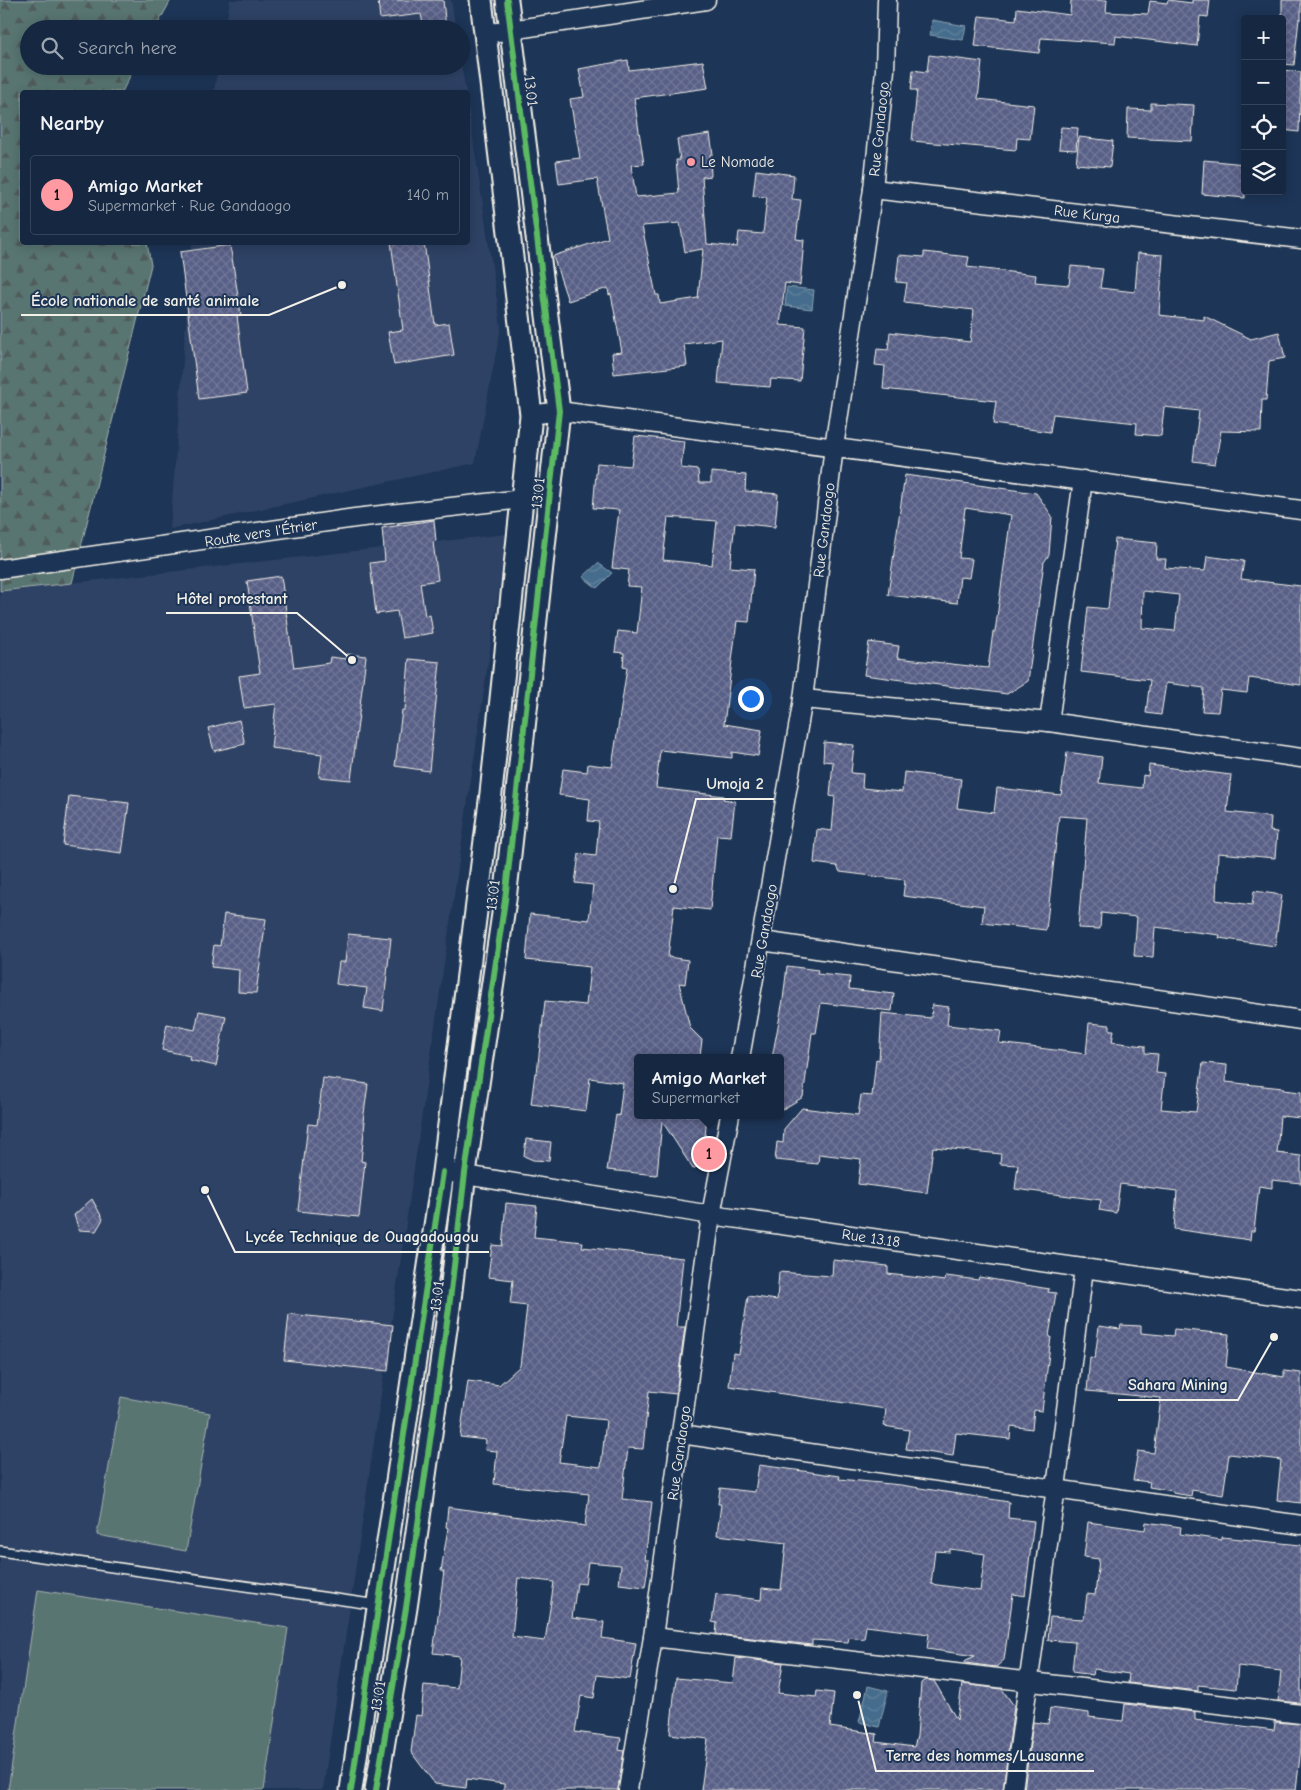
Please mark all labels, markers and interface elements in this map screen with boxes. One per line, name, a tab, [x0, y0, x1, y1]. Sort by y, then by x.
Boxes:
map controls	[1241, 15, 1286, 195]
button: +	[1241, 15, 1286, 60]
search box	[20, 20, 470, 75]
icon: search	[38, 34, 66, 62]
text: Search here	[78, 37, 177, 59]
button: −	[1241, 60, 1286, 105]
street label: 13.01	[520, 75, 542, 107]
street label: Rue Gandaogo	[865, 81, 893, 177]
button: locate	[1241, 105, 1286, 150]
text: Nearby	[40, 111, 104, 135]
button: layers	[1241, 150, 1286, 195]
place label: Le Nomade	[701, 153, 775, 171]
marker: Le Nomade	[685, 156, 697, 168]
text: Amigo Market	[88, 175, 202, 197]
text: 1	[54, 186, 60, 204]
text: 140 m	[407, 186, 449, 204]
text: Supermarket · Rue Gandaogo	[88, 197, 291, 215]
street label: Rue Kurga	[1053, 201, 1121, 227]
callout: École nationale de santé animale	[21, 284, 269, 315]
text: École nationale de santé animale	[31, 291, 259, 310]
street label: 13.01	[527, 477, 549, 509]
street label: Rue Gandaogo	[809, 481, 839, 578]
street label: Route vers l'Étrier	[203, 514, 319, 551]
callout: Hôtel protestant	[166, 582, 297, 613]
text: Hôtel protestant	[176, 590, 288, 608]
your location	[738, 686, 764, 712]
callout: Umoja 2	[696, 768, 774, 799]
text: Umoja 2	[706, 775, 764, 793]
street label: 13.01	[482, 879, 504, 911]
street label: Rue Gandaogo	[747, 882, 781, 980]
popup	[634, 1054, 784, 1119]
text: Amigo Market	[652, 1067, 766, 1089]
text: Supermarket	[652, 1089, 740, 1107]
pin: 1	[693, 1135, 725, 1173]
callout: Lycée Technique de Ouagadougou	[235, 1221, 489, 1252]
street label: Rue 13.18	[841, 1225, 901, 1251]
text: Lycée Technique de Ouagadougou	[245, 1228, 479, 1246]
street label: 13.01	[426, 1280, 448, 1312]
callout: Sahara Mining	[1118, 1369, 1238, 1400]
text: Sahara Mining	[1128, 1376, 1228, 1394]
street label: Rue Gandaogo	[663, 1404, 695, 1501]
street label: 13.01	[367, 1679, 389, 1713]
callout: Terre des hommes/Lausanne	[876, 1740, 1094, 1771]
text: Terre des hommes/Lausanne	[886, 1747, 1084, 1765]

